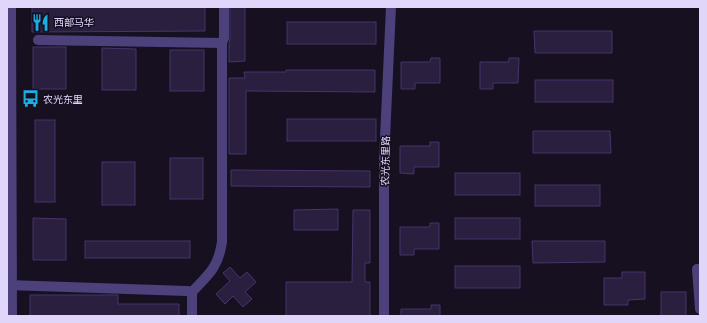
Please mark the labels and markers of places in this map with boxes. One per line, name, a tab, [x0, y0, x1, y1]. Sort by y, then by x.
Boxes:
restaurant icon: 西部马华	[31, 12, 51, 32]
place label: 西部马华	[54, 17, 94, 29]
bus stop icon: 农光东里	[20, 89, 40, 109]
place label: 农光东里	[43, 94, 83, 106]

